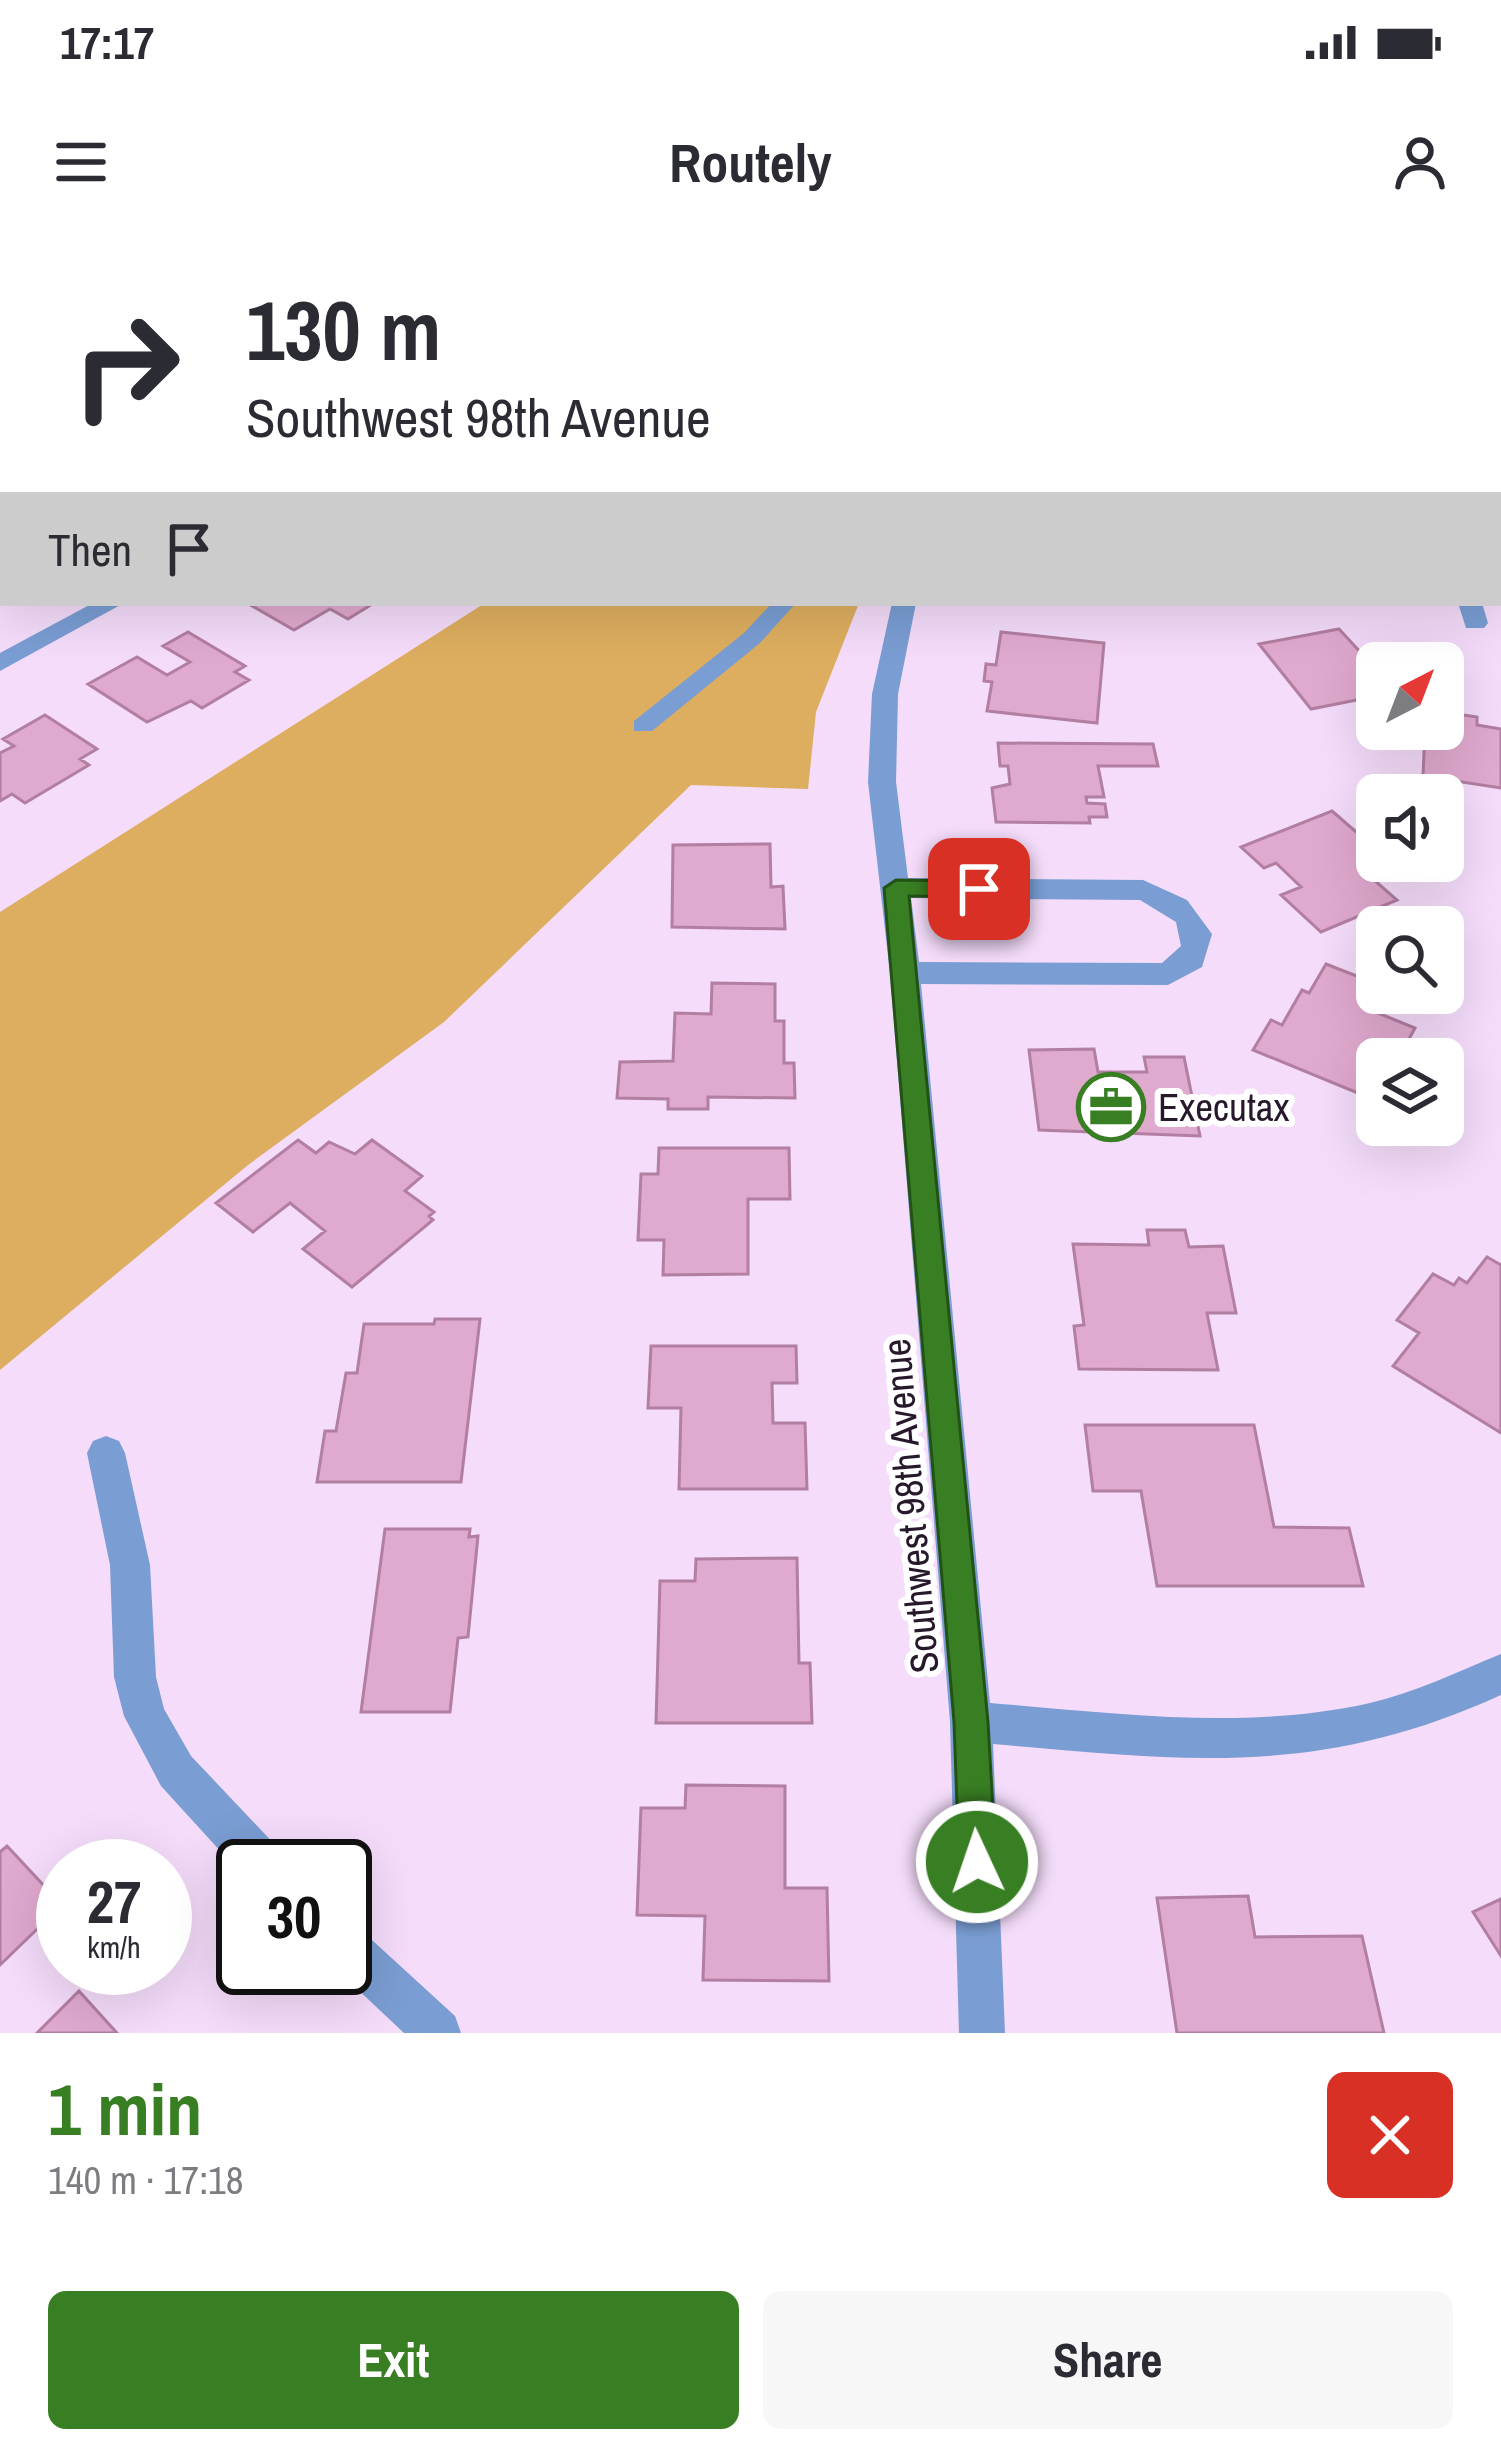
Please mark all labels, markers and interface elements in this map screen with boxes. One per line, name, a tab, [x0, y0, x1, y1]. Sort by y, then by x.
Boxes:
text: 17:17	[60, 12, 154, 73]
text: Routely	[669, 126, 832, 199]
icon: menu	[48, 129, 114, 195]
icon: person	[1387, 129, 1453, 195]
text: 130 m	[246, 273, 441, 386]
icon: right	[48, 288, 204, 444]
text: Southwest 98th Avenue	[246, 381, 711, 454]
icon: arrive	[156, 516, 222, 582]
text: Then	[48, 519, 132, 580]
north arrow	[1356, 642, 1464, 750]
map controls	[1356, 642, 1464, 1146]
button: sound	[1356, 774, 1464, 882]
pin	[928, 838, 1030, 940]
icon: arrive	[946, 856, 1012, 922]
button: search	[1356, 906, 1464, 1014]
button: layers	[1356, 1038, 1464, 1146]
office icon: Executax	[1076, 1072, 1146, 1142]
place label: Executax	[1158, 1081, 1290, 1133]
street label: Southwest 98th Avenue	[869, 1337, 951, 1675]
position arrow	[914, 1799, 1040, 1925]
speed limit sign: 30	[216, 1839, 372, 1995]
text: 27	[87, 1861, 141, 1942]
text: km/h	[87, 1927, 141, 1967]
text: 1 min	[48, 2060, 202, 2157]
button: close	[1327, 2072, 1453, 2198]
text: 140 m · 17:18	[48, 2154, 244, 2206]
button: Exit	[48, 2291, 739, 2429]
button: Share	[763, 2291, 1453, 2429]

